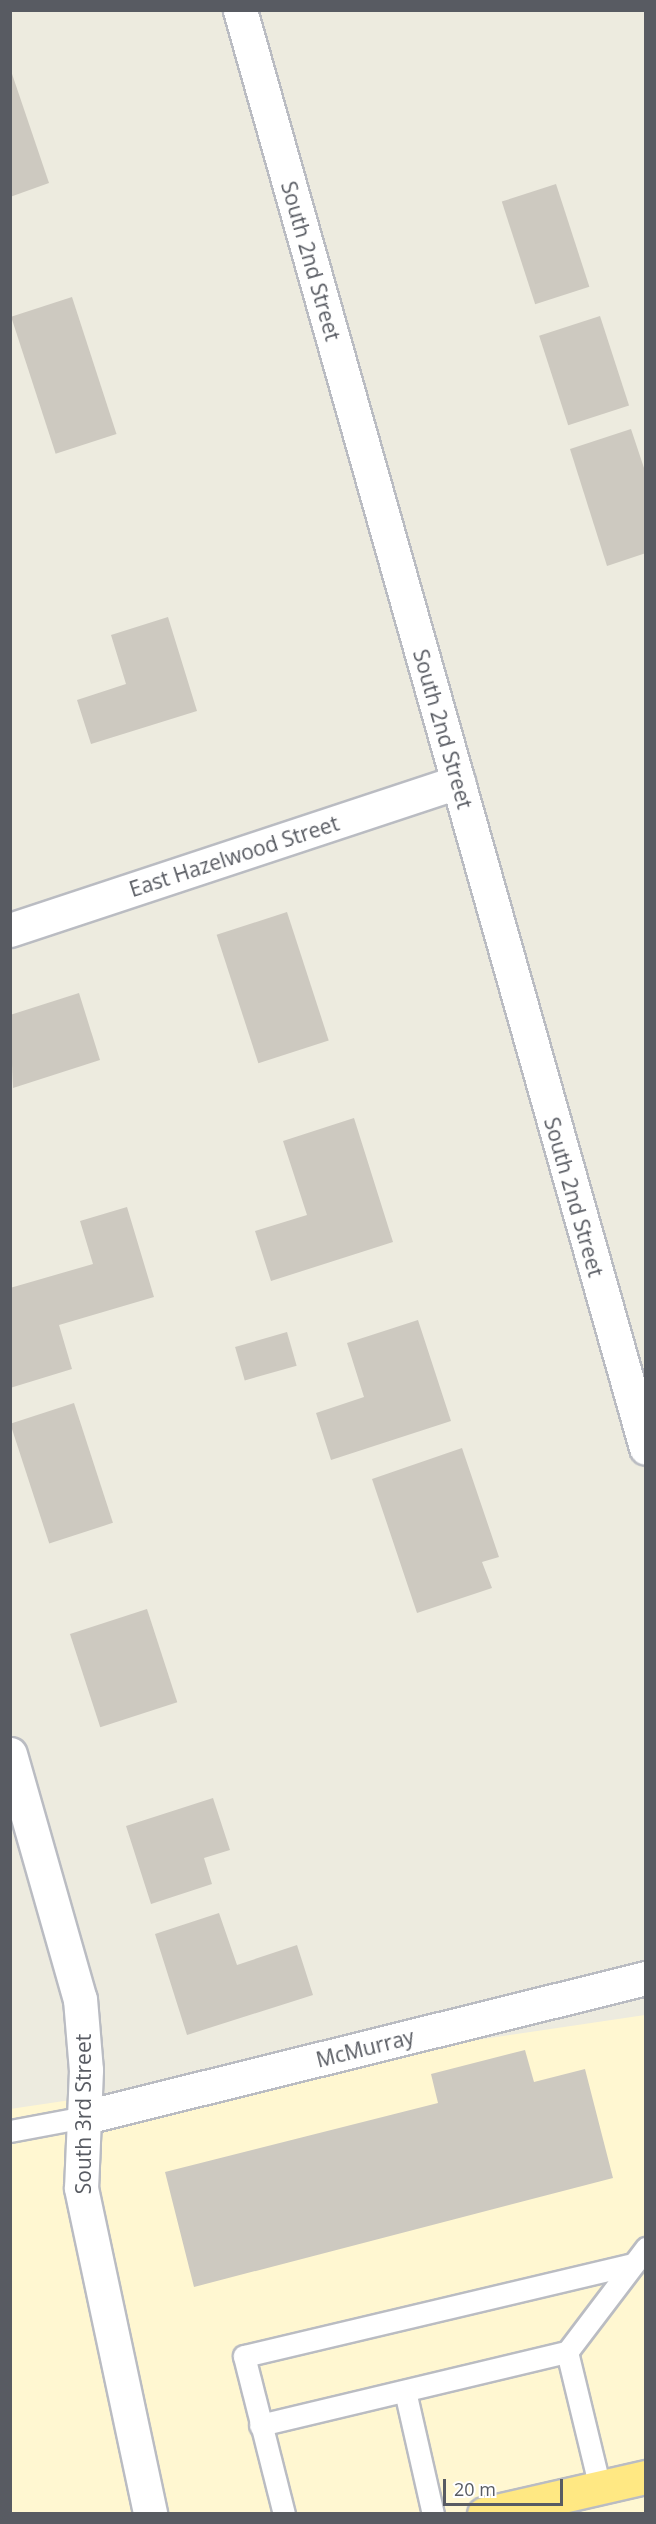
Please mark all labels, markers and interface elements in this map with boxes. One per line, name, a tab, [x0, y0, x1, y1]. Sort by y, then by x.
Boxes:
street label: South 2nd Street	[276, 178, 346, 344]
street label: South 2nd Street	[408, 646, 478, 812]
street label: East Hazelwood Street	[126, 810, 342, 902]
street label: South 2nd Street	[539, 1114, 609, 1280]
street label: McMurray	[313, 2024, 417, 2072]
street label: South 3rd Street	[70, 2034, 96, 2194]
scale bar	[446, 2467, 566, 2505]
text: 20 m	[454, 2477, 496, 2501]

